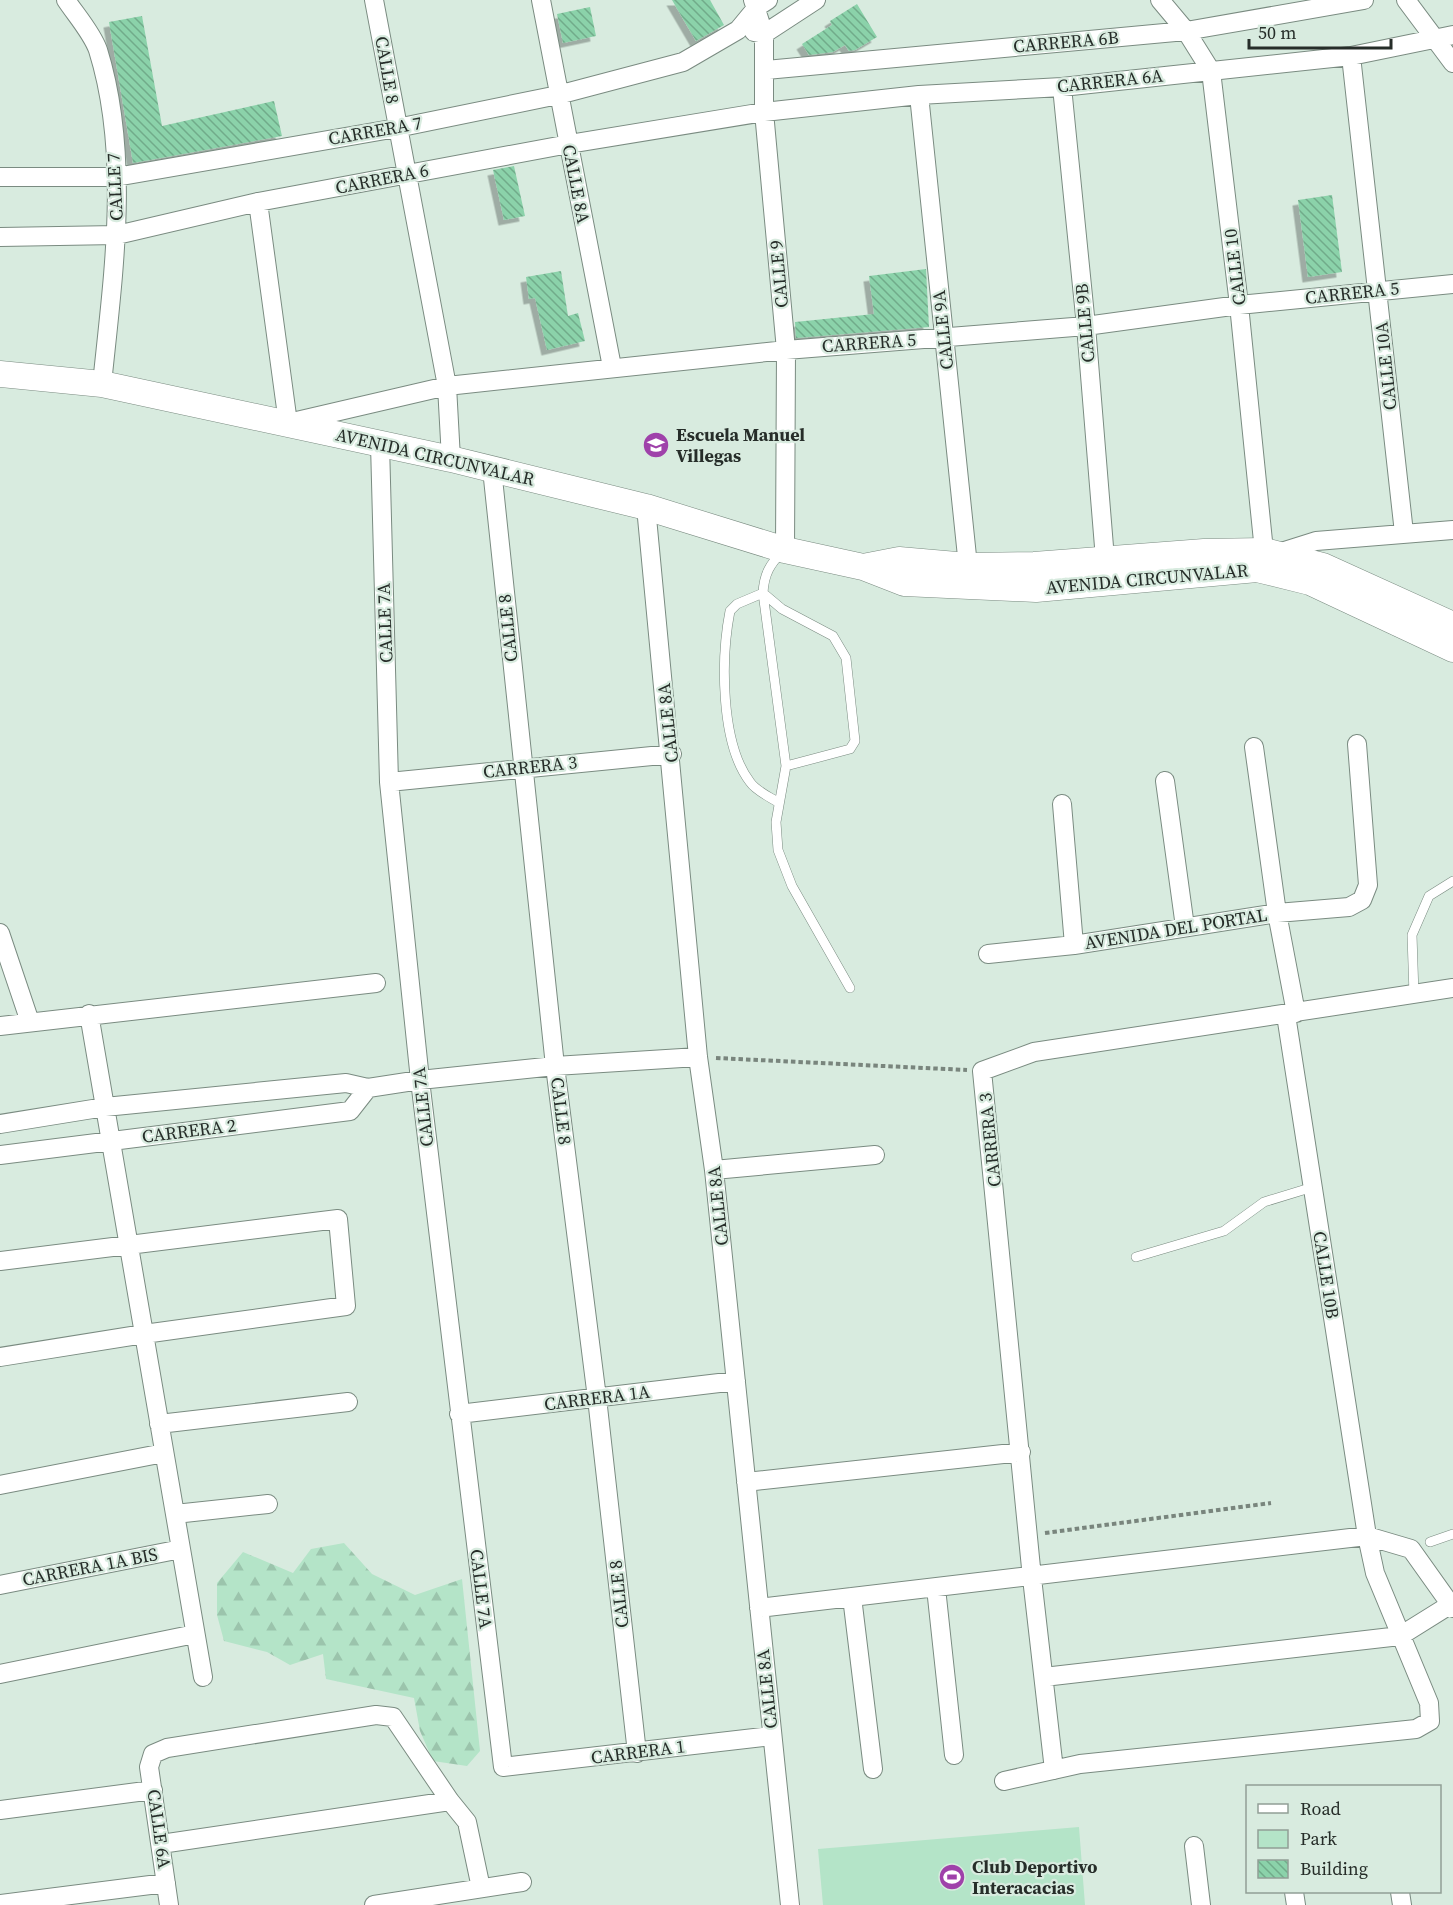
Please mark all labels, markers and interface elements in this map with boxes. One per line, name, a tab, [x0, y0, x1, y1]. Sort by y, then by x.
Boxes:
scale bar	[1249, 12, 1392, 50]
text: 50 m	[1258, 20, 1296, 45]
street label: CARRERA 6B	[1012, 24, 1120, 59]
street label: CALLE 8	[369, 34, 406, 106]
street label: CARRERA 6A	[1056, 63, 1164, 98]
street label: CARRERA 7	[326, 110, 424, 151]
street label: CALLE 8A	[557, 142, 596, 226]
street label: CALLE 7	[100, 152, 129, 222]
street label: CARRERA 6	[333, 157, 431, 200]
street label: CALLE 10	[1217, 227, 1252, 307]
street label: CALLE 9	[763, 239, 794, 309]
street label: CARRERA 5	[1304, 275, 1400, 310]
street label: CALLE 9B	[1069, 282, 1100, 364]
street label: CALLE 9A	[926, 289, 959, 371]
street label: CALLE 10A	[1368, 320, 1403, 412]
street label: CARRERA 5	[821, 327, 917, 358]
street label: AVENIDA CIRCUNVALAR	[333, 421, 537, 492]
place label: Escuela Manuel Villegas	[676, 422, 805, 468]
school or university icon: Escuela Manuel Villegas	[641, 430, 671, 460]
street label: AVENIDA CIRCUNVALAR	[1045, 557, 1249, 600]
street label: CALLE 7A	[371, 583, 398, 663]
street label: CALLE 8	[492, 593, 523, 663]
street label: CALLE 8A	[651, 682, 684, 764]
street label: CARRERA 3	[482, 749, 578, 784]
street label: AVENIDA DEL PORTAL	[1083, 902, 1269, 955]
street label: CALLE 7A	[406, 1066, 439, 1148]
street label: CALLE 8	[545, 1076, 578, 1146]
street label: CARRERA 3	[972, 1092, 1007, 1188]
street label: CARRERA 2	[141, 1112, 237, 1149]
street label: CALLE 8A	[701, 1165, 734, 1247]
street label: CALLE 10B	[1307, 1229, 1346, 1320]
street label: CARRERA 1A	[543, 1379, 651, 1416]
street label: CARRERA 1A BIS	[20, 1541, 160, 1592]
street label: CALLE 7A	[464, 1548, 499, 1630]
street label: CALLE 8	[603, 1559, 634, 1629]
street label: CALLE 8A	[750, 1648, 783, 1730]
street label: CARRERA 1	[590, 1733, 686, 1770]
legend	[1246, 1785, 1441, 1893]
street label: CALLE 6A	[142, 1788, 177, 1870]
text: Road	[1300, 1796, 1341, 1821]
text: Park	[1300, 1826, 1337, 1851]
place label: Club Deportivo Interacacias	[972, 1854, 1098, 1900]
text: Building	[1300, 1856, 1368, 1881]
sports icon: Club Deportivo Interacacias	[937, 1862, 967, 1892]

